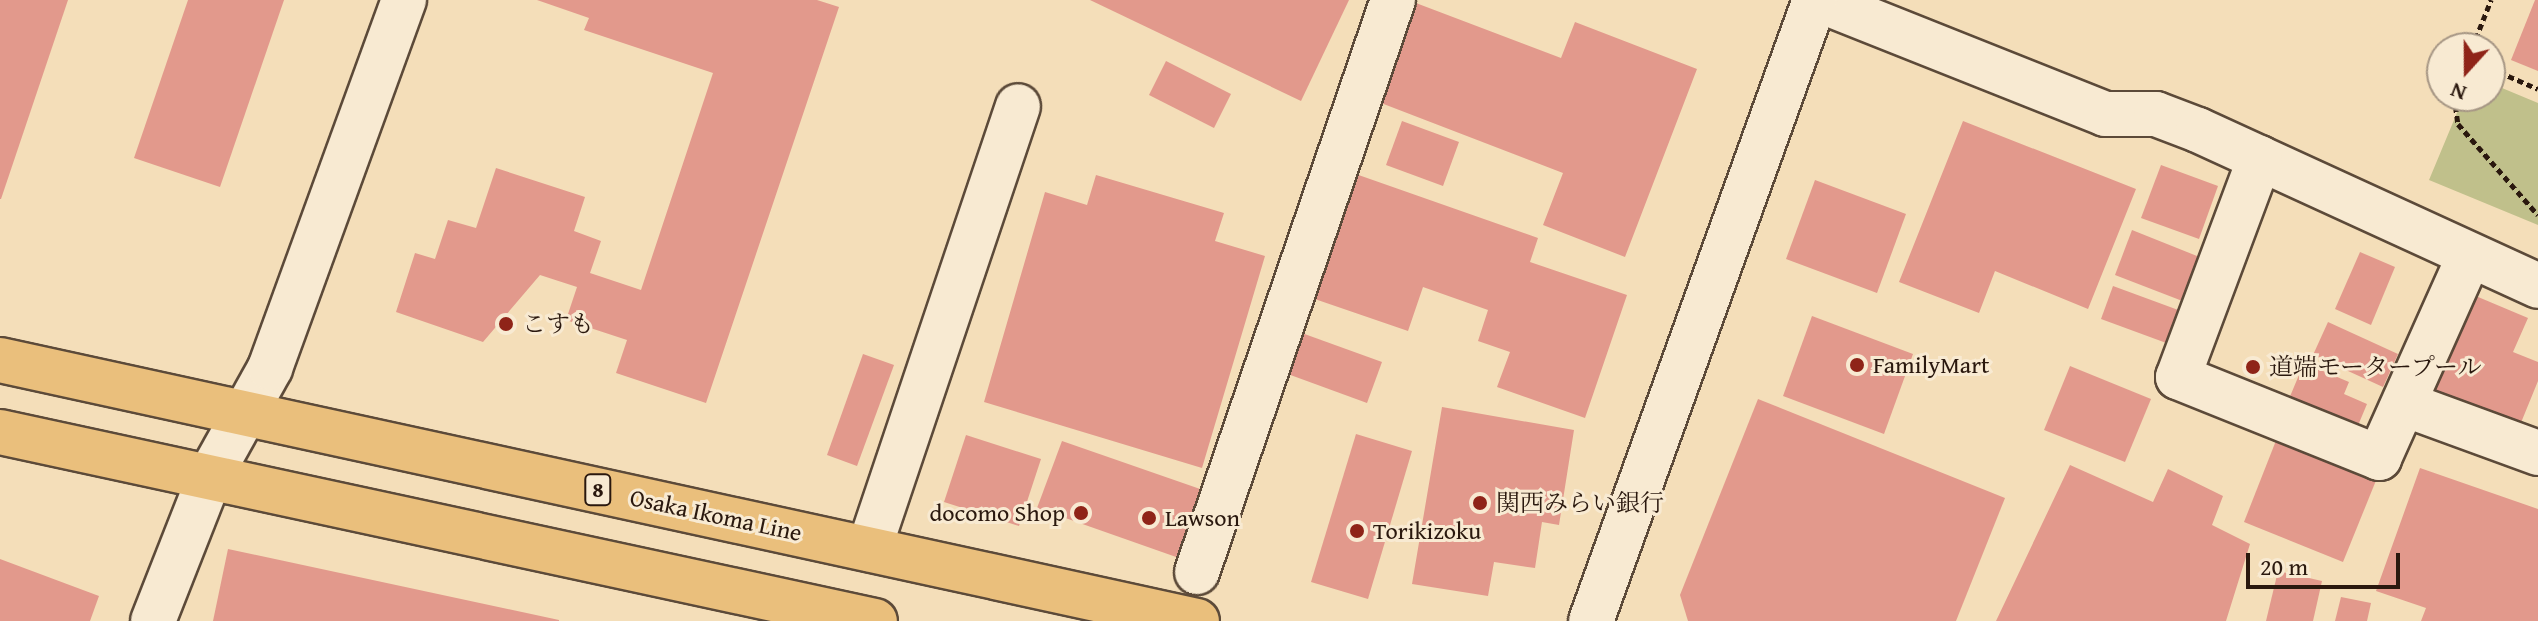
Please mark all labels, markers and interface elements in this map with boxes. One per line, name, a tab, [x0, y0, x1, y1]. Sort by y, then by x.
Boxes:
north arrow	[2426, 32, 2506, 112]
text: N	[2446, 75, 2471, 110]
place label: こすも	[522, 310, 594, 338]
marker: こすも	[497, 315, 515, 333]
place label: FamilyMart	[1873, 351, 1990, 379]
place label: 道端モータープール	[2269, 353, 2483, 381]
marker: FamilyMart	[1848, 356, 1866, 374]
marker: 道端モータープール	[2244, 358, 2262, 376]
road number: 8	[584, 472, 612, 508]
street label: Osaka Ikoma Line	[627, 483, 805, 547]
place label: 関西みらい銀行	[1496, 489, 1664, 517]
marker: 関西みらい銀行	[1471, 494, 1489, 512]
place label: docomo Shop	[930, 499, 1065, 527]
marker: docomo Shop	[1072, 504, 1090, 522]
place label: Lawson	[1165, 504, 1240, 532]
marker: Lawson	[1140, 509, 1158, 527]
place label: Torikizoku	[1373, 517, 1481, 545]
marker: Torikizoku	[1348, 522, 1366, 540]
scale bar	[2250, 537, 2404, 587]
text: 20 m	[2260, 549, 2308, 584]

